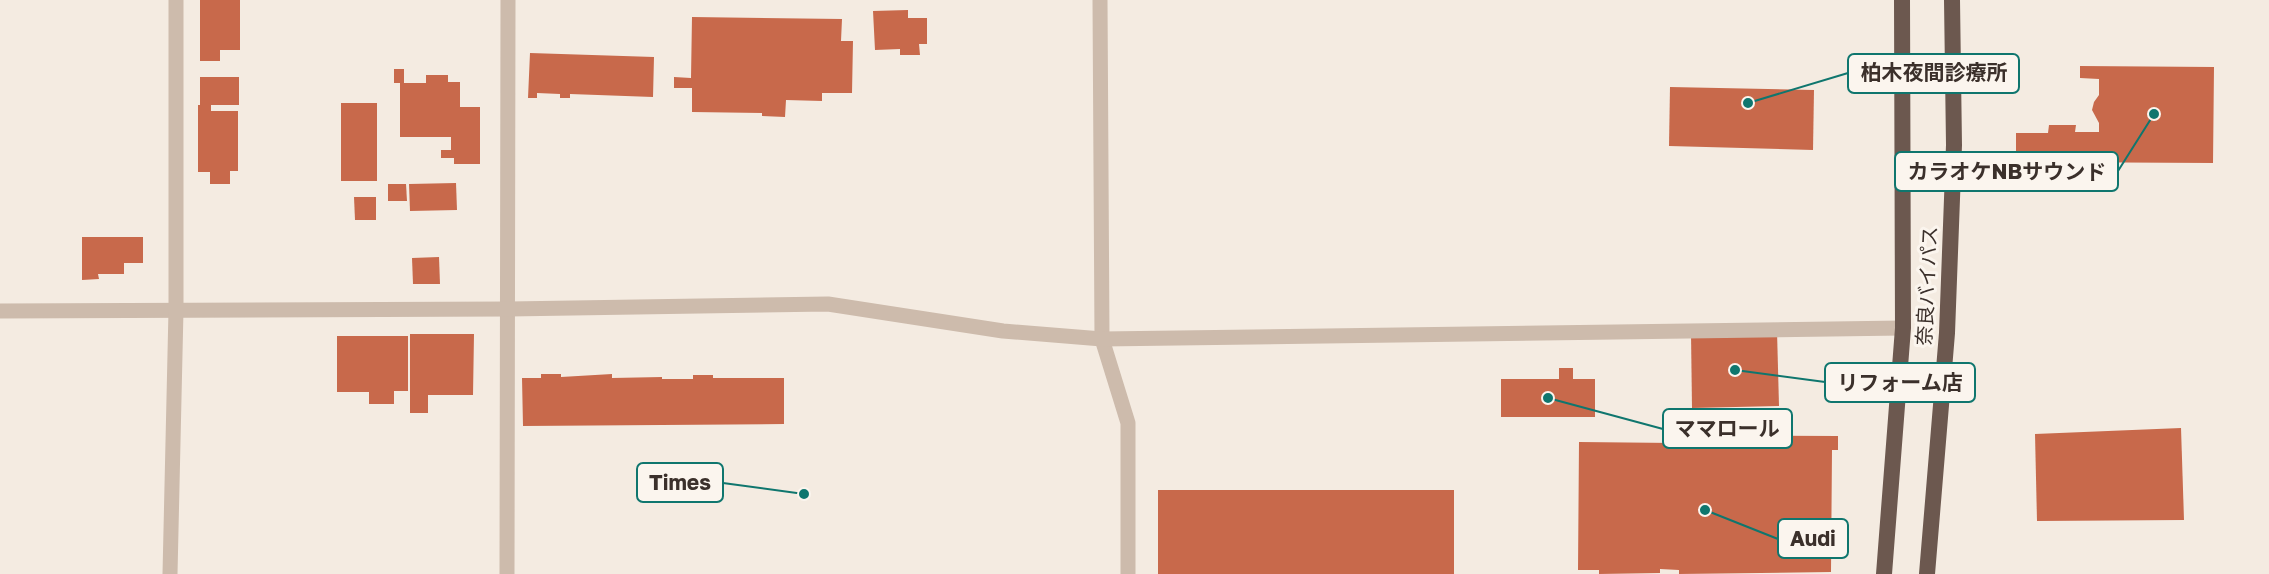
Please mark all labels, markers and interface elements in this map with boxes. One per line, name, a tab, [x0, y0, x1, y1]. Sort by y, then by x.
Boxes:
callout: 柏木夜間診療所	[1848, 54, 2019, 93]
text: 柏木夜間診療所	[1861, 59, 2008, 85]
callout: カラオケNBサウンド	[1895, 152, 2118, 191]
text: カラオケNBサウンド	[1908, 158, 2106, 184]
street label: 奈良バイパス	[1911, 226, 1941, 346]
callout: リフォーム店	[1825, 363, 1975, 402]
text: リフォーム店	[1837, 369, 1963, 395]
callout: ママロール	[1663, 409, 1792, 448]
text: ママロール	[1675, 415, 1780, 441]
callout: Times	[637, 463, 723, 502]
text: Times	[649, 469, 711, 495]
callout: Audi	[1778, 519, 1848, 558]
text: Audi	[1790, 525, 1836, 551]

